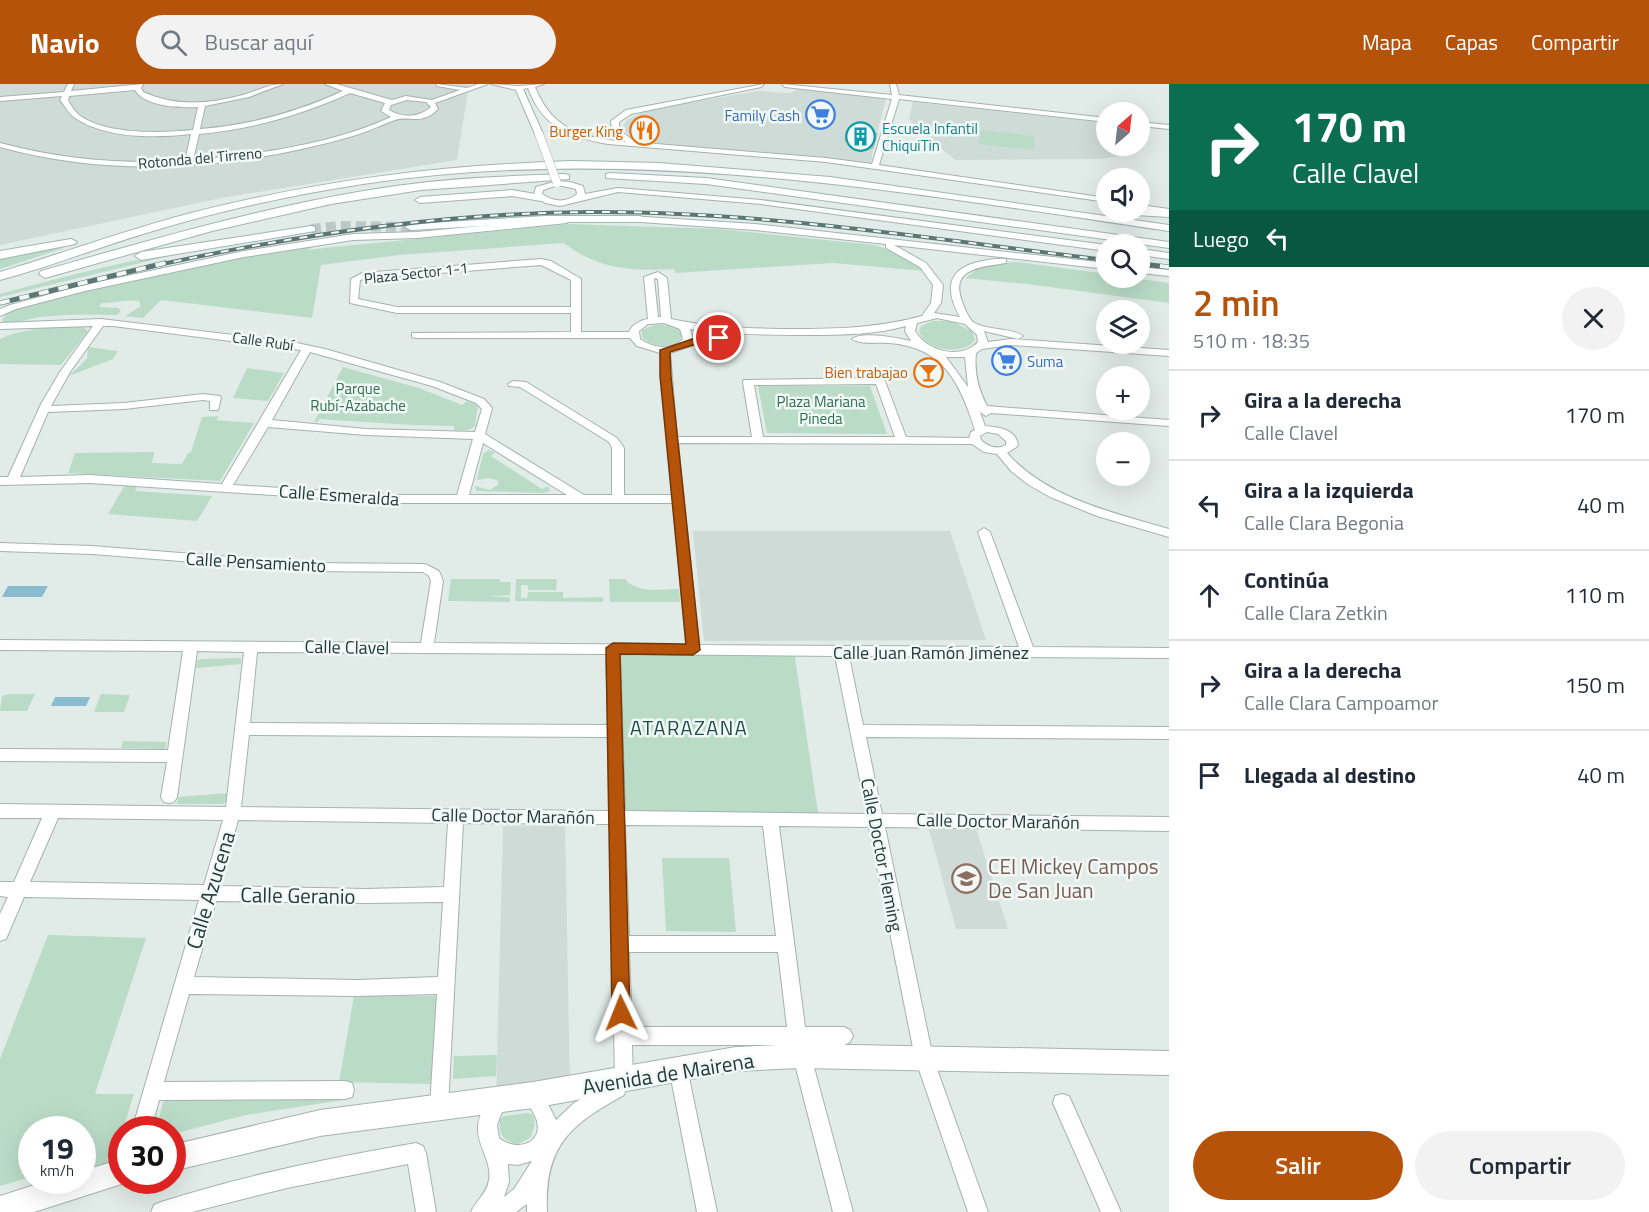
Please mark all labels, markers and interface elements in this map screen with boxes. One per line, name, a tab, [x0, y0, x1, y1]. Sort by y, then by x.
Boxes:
search box	[136, 15, 556, 69]
text: Navio	[30, 21, 100, 64]
text: Buscar aquí	[205, 25, 312, 59]
icon: search	[157, 26, 190, 59]
text: Mapa	[1362, 26, 1412, 58]
text: Capas	[1445, 26, 1498, 58]
text: Compartir	[1531, 26, 1619, 58]
text: 170 m	[1292, 94, 1407, 158]
supermarket icon: Family Cash	[805, 99, 837, 131]
north arrow	[1096, 102, 1150, 156]
map controls	[1096, 102, 1150, 486]
place label: Family Cash	[725, 104, 800, 127]
icon: right	[1193, 108, 1271, 186]
restaurant icon: Burger King	[628, 115, 660, 147]
place label: Escuela Infantil ChiquiTin	[882, 117, 978, 157]
place label: Burger King	[549, 120, 623, 143]
building icon: Escuela Infantil ChiquiTin	[845, 121, 877, 153]
street label: Rotonda del Tirreno	[137, 141, 263, 175]
text: Calle Clavel	[1292, 152, 1419, 193]
button: sound	[1096, 168, 1150, 222]
text: Luego	[1193, 222, 1249, 256]
icon: left	[1261, 222, 1294, 255]
button: search	[1096, 234, 1150, 288]
street label: Plaza Sector 1-1	[363, 256, 469, 290]
text: 2 min	[1193, 275, 1280, 330]
button: close	[1562, 287, 1625, 350]
button: layers	[1096, 300, 1150, 354]
pin	[693, 312, 744, 363]
icon: arrive	[702, 321, 735, 354]
street label: Calle Rubí	[231, 325, 297, 357]
text: 510 m · 18:35	[1193, 325, 1310, 356]
supermarket icon: Suma	[990, 345, 1022, 377]
place label: Suma	[1027, 350, 1064, 373]
bar icon: Bien trabajao	[913, 356, 945, 388]
place label: Bien trabajao	[824, 361, 908, 384]
button: +	[1096, 366, 1150, 420]
park label: Parque Rubí-Azabache	[310, 377, 406, 417]
text: Gira a la derecha	[1244, 383, 1401, 417]
park label: Plaza Mariana Pineda	[776, 390, 866, 430]
text: 170 m	[1565, 398, 1625, 432]
icon: right	[1193, 399, 1226, 432]
text: Calle Clavel	[1244, 417, 1338, 448]
button: −	[1096, 432, 1150, 486]
text: Gira a la izquierda	[1244, 473, 1414, 507]
street label: Calle Esmeralda	[278, 477, 400, 513]
text: 40 m	[1577, 488, 1625, 522]
icon: left	[1193, 489, 1226, 522]
text: Calle Clara Begonia	[1244, 507, 1404, 538]
street label: Calle Pensamiento	[185, 545, 327, 579]
text: Continúa	[1244, 563, 1329, 597]
text: 110 m	[1565, 578, 1625, 612]
icon: ahead	[1193, 579, 1226, 612]
text: Calle Clara Zetkin	[1244, 597, 1388, 628]
street label: Calle Clavel	[304, 633, 390, 661]
street label: Calle Juan Ramón Jiménez	[833, 639, 1029, 666]
text: Gira a la derecha	[1244, 653, 1401, 687]
text: 150 m	[1565, 668, 1625, 702]
icon: right	[1193, 669, 1226, 702]
text: Calle Clara Campoamor	[1244, 687, 1438, 718]
district label: ATARAZANA	[630, 712, 748, 743]
text: Llegada al destino	[1244, 758, 1416, 792]
text: 40 m	[1577, 758, 1625, 792]
icon: arrive	[1193, 759, 1226, 792]
street label: Calle Doctor Fleming	[854, 776, 910, 934]
street label: Calle Doctor Marañón	[431, 801, 595, 831]
street label: Calle Doctor Marañón	[916, 806, 1080, 836]
street label: Calle Azucena	[177, 827, 243, 953]
place label: CEI Mickey Campos De San Juan	[988, 850, 1159, 906]
school or university icon: CEI Mickey Campos De San Juan	[951, 862, 983, 894]
street label: Calle Geranio	[240, 878, 356, 912]
position arrow	[589, 981, 653, 1045]
street label: Avenida de Mairena	[580, 1044, 757, 1102]
speed limit sign: 30	[108, 1116, 186, 1194]
text: 19	[40, 1125, 74, 1171]
button: Salir	[1193, 1131, 1403, 1200]
button: Compartir	[1415, 1131, 1625, 1200]
text: km/h	[40, 1159, 74, 1182]

